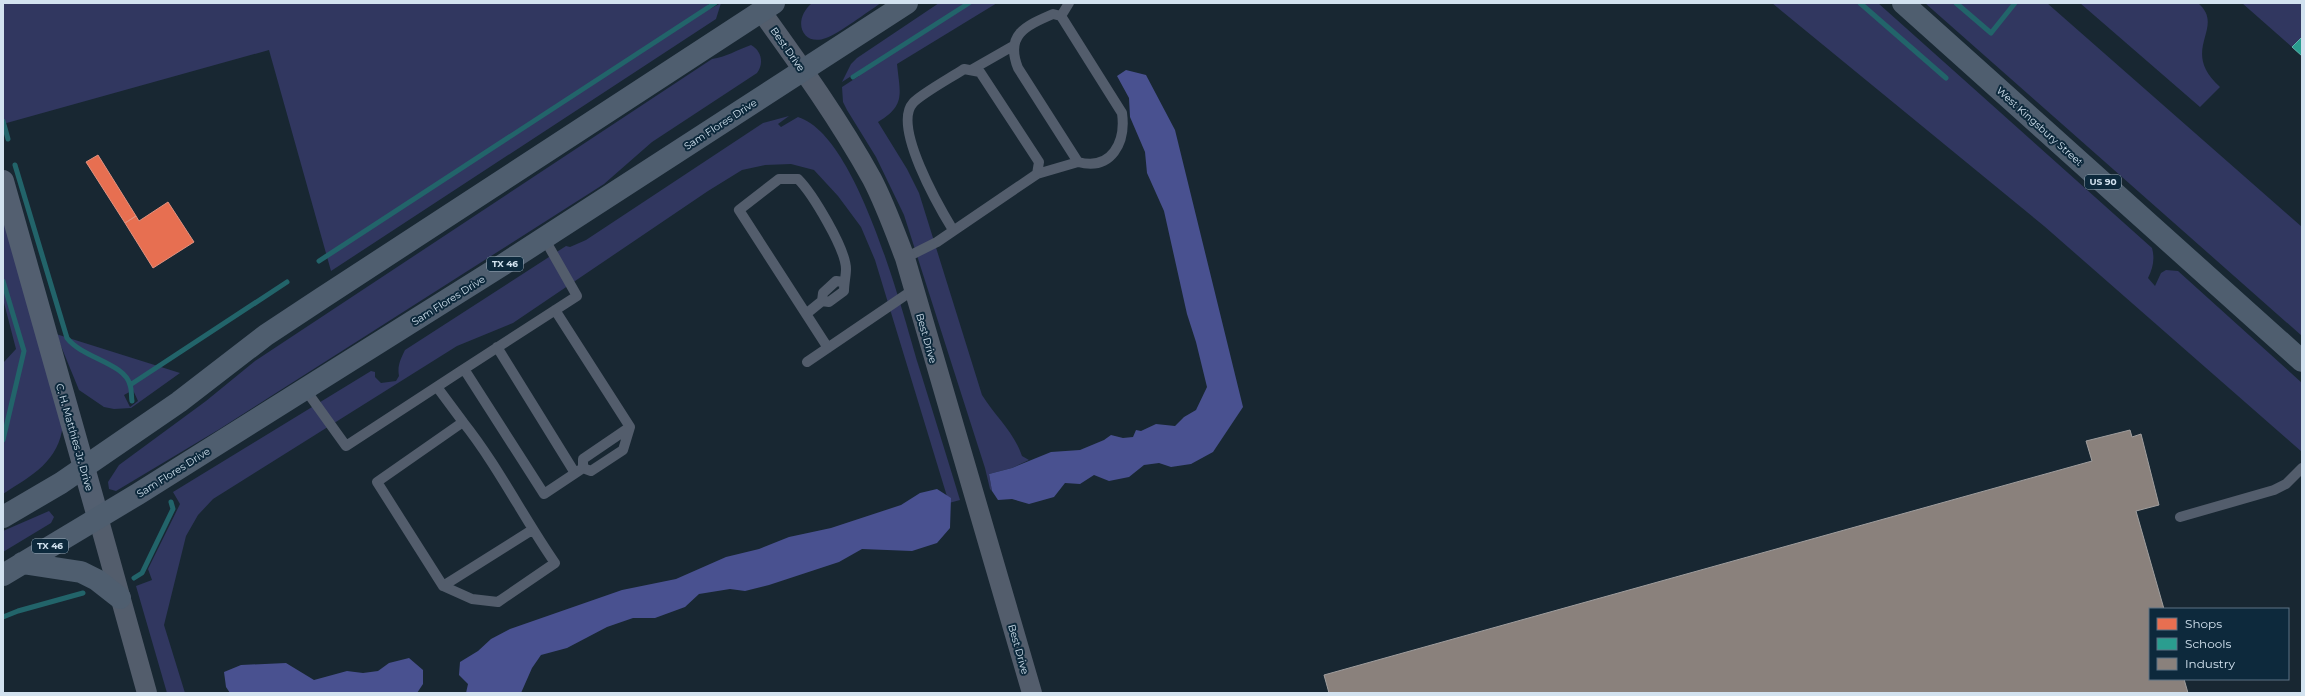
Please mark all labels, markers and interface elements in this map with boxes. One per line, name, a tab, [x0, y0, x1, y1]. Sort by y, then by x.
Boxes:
street label: Best Drive	[768, 25, 808, 74]
street label: West Kingsbury Street	[1994, 84, 2086, 169]
street label: Sam Flores Drive	[681, 96, 759, 153]
road number: US 90	[2085, 175, 2121, 189]
road number: TX 46	[487, 257, 523, 271]
street label: Sam Flores Drive	[409, 273, 487, 328]
street label: Best Drive	[913, 312, 940, 365]
street label: C. H. Matthies Jr. Drive	[53, 382, 96, 492]
street label: Sam Flores Drive	[134, 445, 212, 500]
road number: TX 46	[32, 539, 68, 553]
legend	[2149, 608, 2289, 680]
text: Shops	[2185, 616, 2222, 631]
street label: Best Drive	[1005, 623, 1032, 676]
text: Schools	[2185, 636, 2231, 651]
text: Industry	[2185, 656, 2235, 671]

